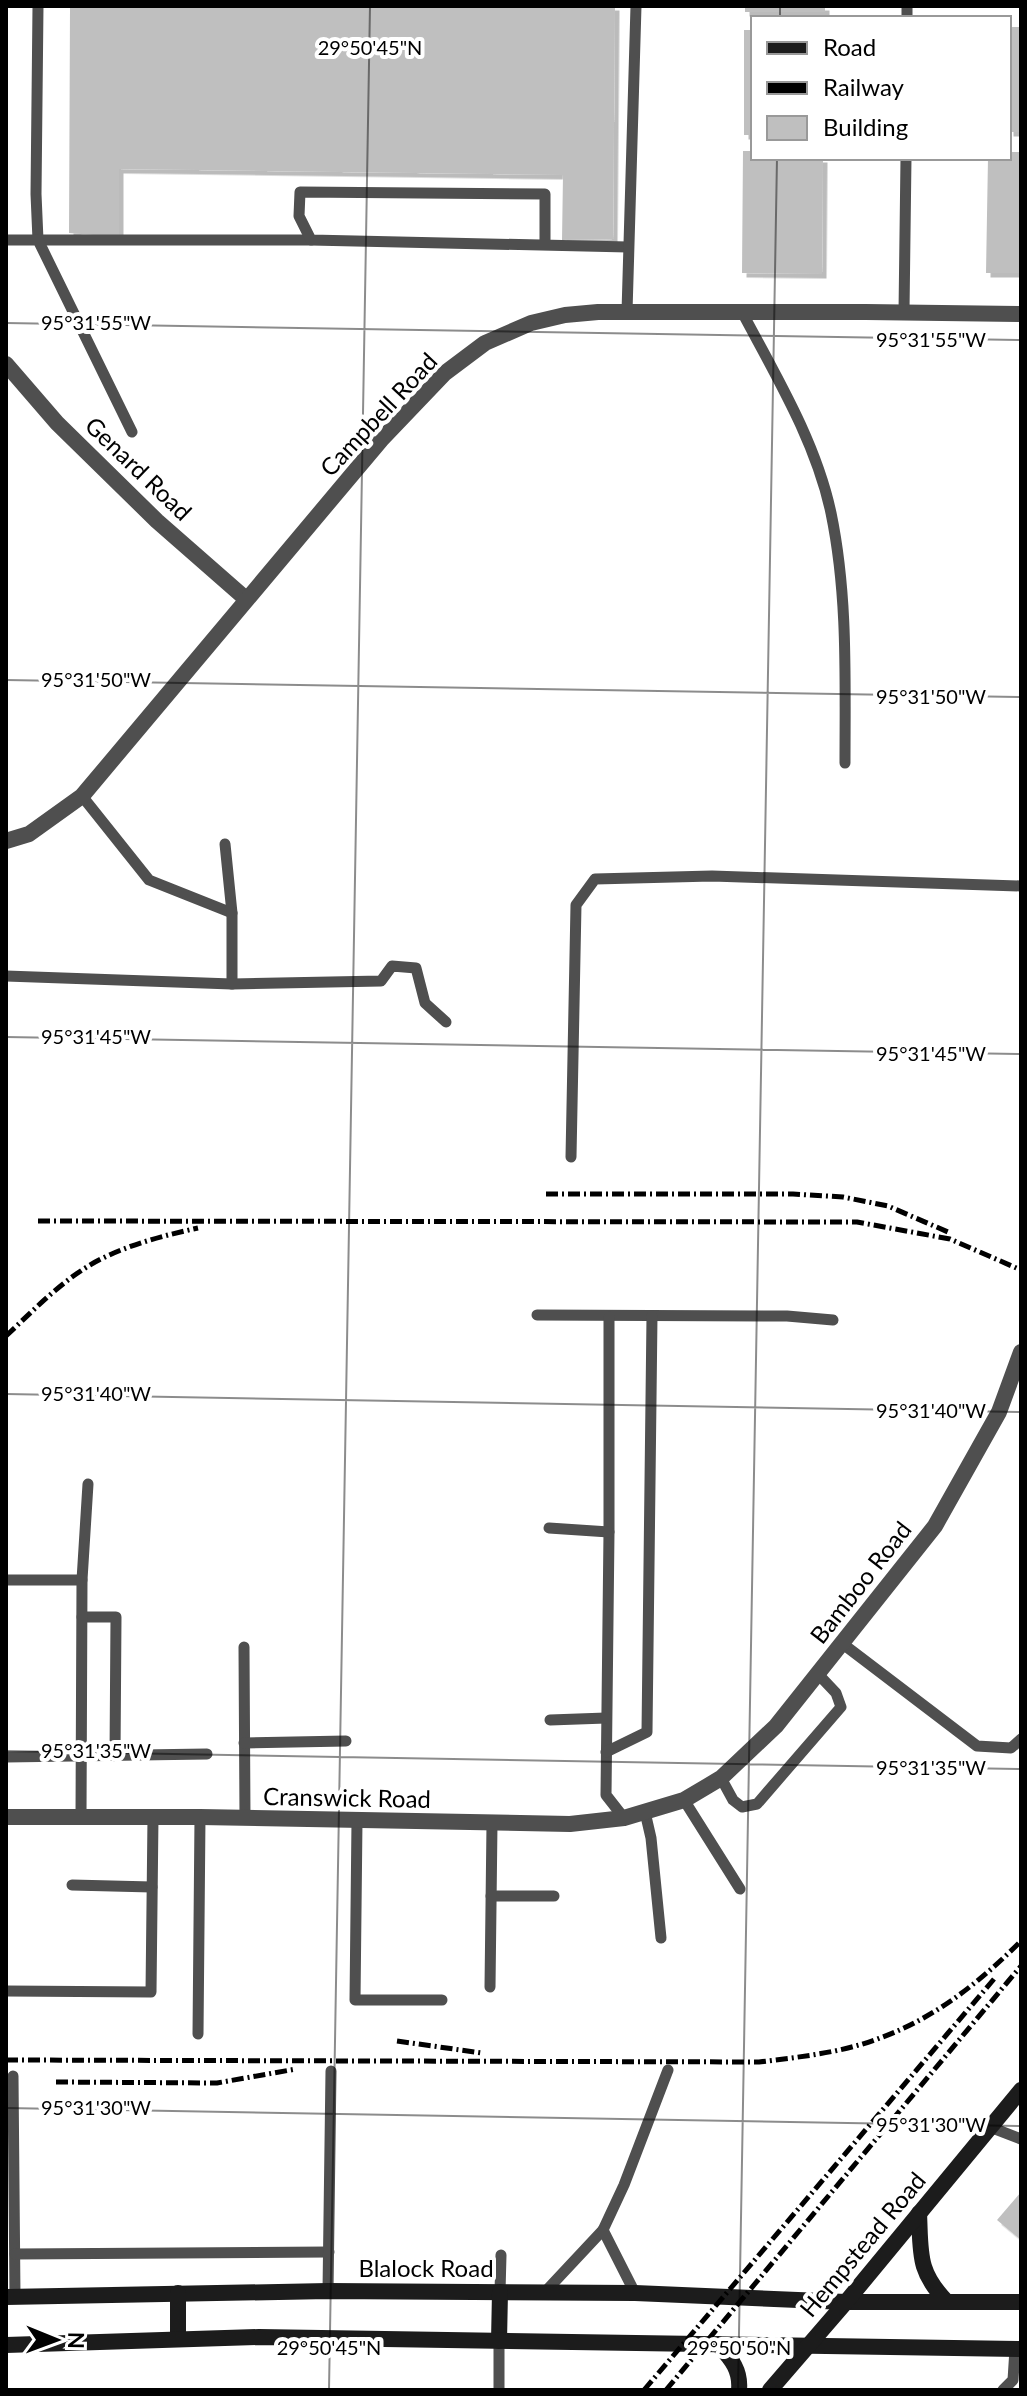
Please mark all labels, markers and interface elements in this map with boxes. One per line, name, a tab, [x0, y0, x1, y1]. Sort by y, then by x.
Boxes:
legend	[751, 16, 1011, 160]
text: Road	[823, 32, 876, 61]
text: 29°50'45"N	[318, 35, 422, 59]
text: Railway	[823, 72, 905, 101]
text: Building	[823, 112, 908, 141]
text: 95°31'55"W	[41, 310, 151, 334]
text: 95°31'55"W	[876, 327, 986, 351]
street label: Campbell Road	[314, 346, 442, 482]
street label: Genard Road	[80, 410, 198, 526]
text: 95°31'50"W	[41, 667, 151, 691]
text: 95°31'50"W	[876, 684, 986, 708]
text: 95°31'45"W	[41, 1024, 151, 1048]
text: 95°31'45"W	[876, 1041, 986, 1065]
text: 95°31'40"W	[41, 1381, 151, 1405]
text: 95°31'40"W	[876, 1398, 986, 1422]
street label: Bamboo Road	[803, 1515, 917, 1649]
text: 95°31'35"W	[41, 1738, 151, 1762]
text: 95°31'35"W	[876, 1755, 986, 1779]
street label: Cranswick Road	[263, 1781, 431, 1813]
text: 95°31'30"W	[41, 2095, 151, 2119]
text: 95°31'30"W	[876, 2112, 986, 2136]
street label: Hempstead Road	[793, 2166, 931, 2322]
street label: Blalock Road	[358, 2253, 494, 2282]
north arrow	[16, 2300, 96, 2380]
text: N	[63, 2332, 90, 2349]
text: 29°50'45"N	[277, 2335, 381, 2359]
text: 29°50'50"N	[687, 2335, 791, 2359]

